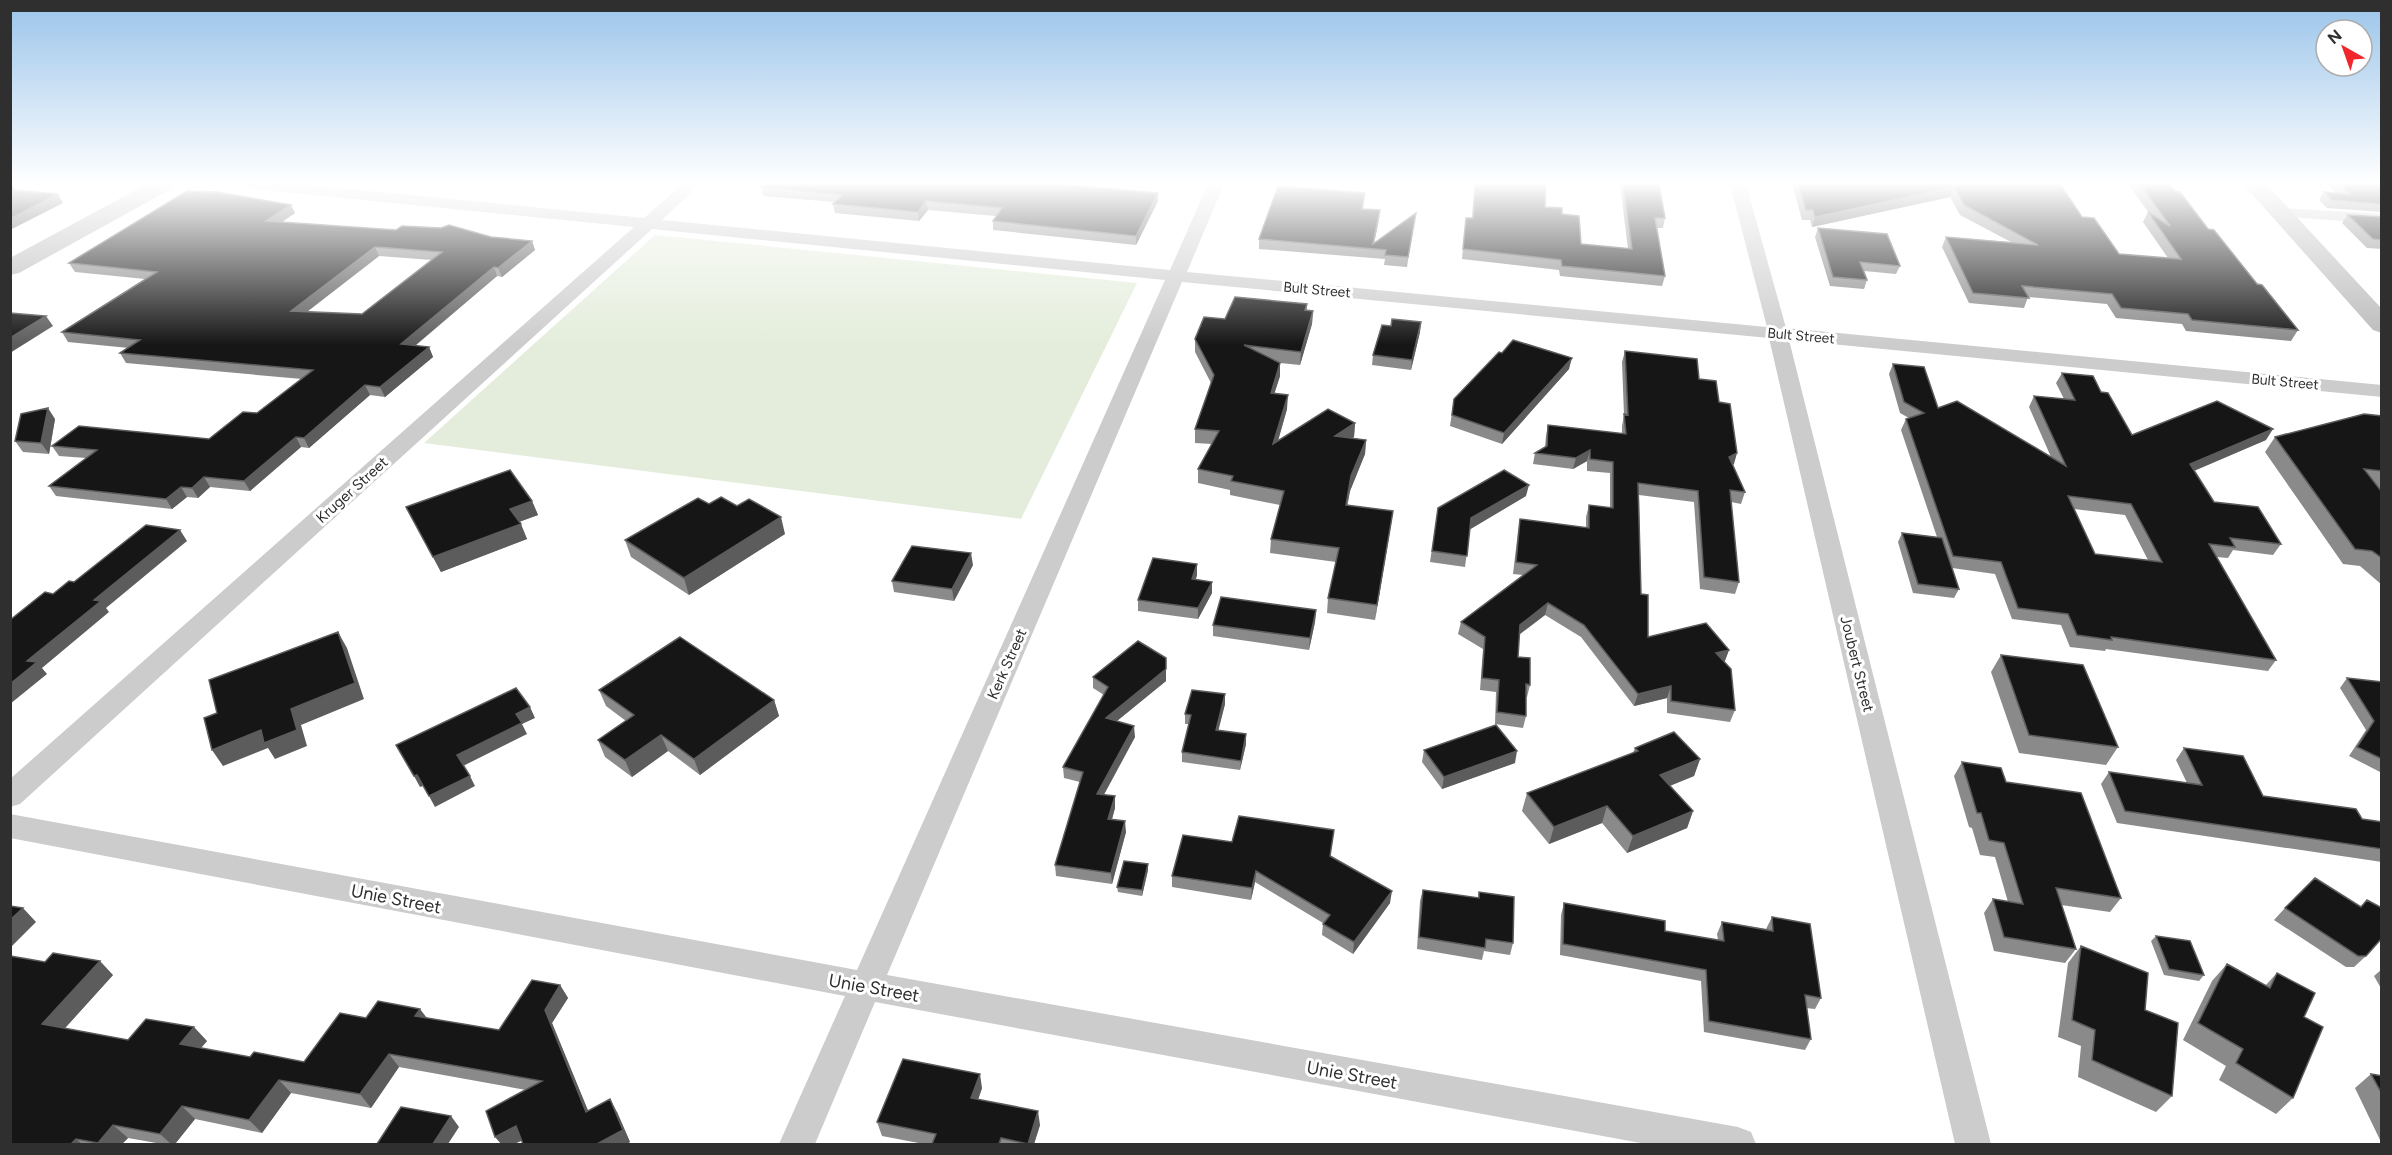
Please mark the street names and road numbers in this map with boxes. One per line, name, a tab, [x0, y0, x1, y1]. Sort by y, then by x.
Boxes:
street label: Bult Street	[1283, 279, 1351, 301]
street label: Bult Street	[1767, 325, 1835, 347]
street label: Bult Street	[2251, 371, 2319, 393]
street label: Kruger Street	[312, 453, 392, 527]
street label: Joubert Street	[1836, 614, 1878, 714]
street label: Kerk Street	[983, 626, 1031, 702]
street label: Unie Street	[349, 879, 443, 919]
street label: Unie Street	[827, 969, 921, 1007]
street label: Unie Street	[1305, 1056, 1399, 1094]

